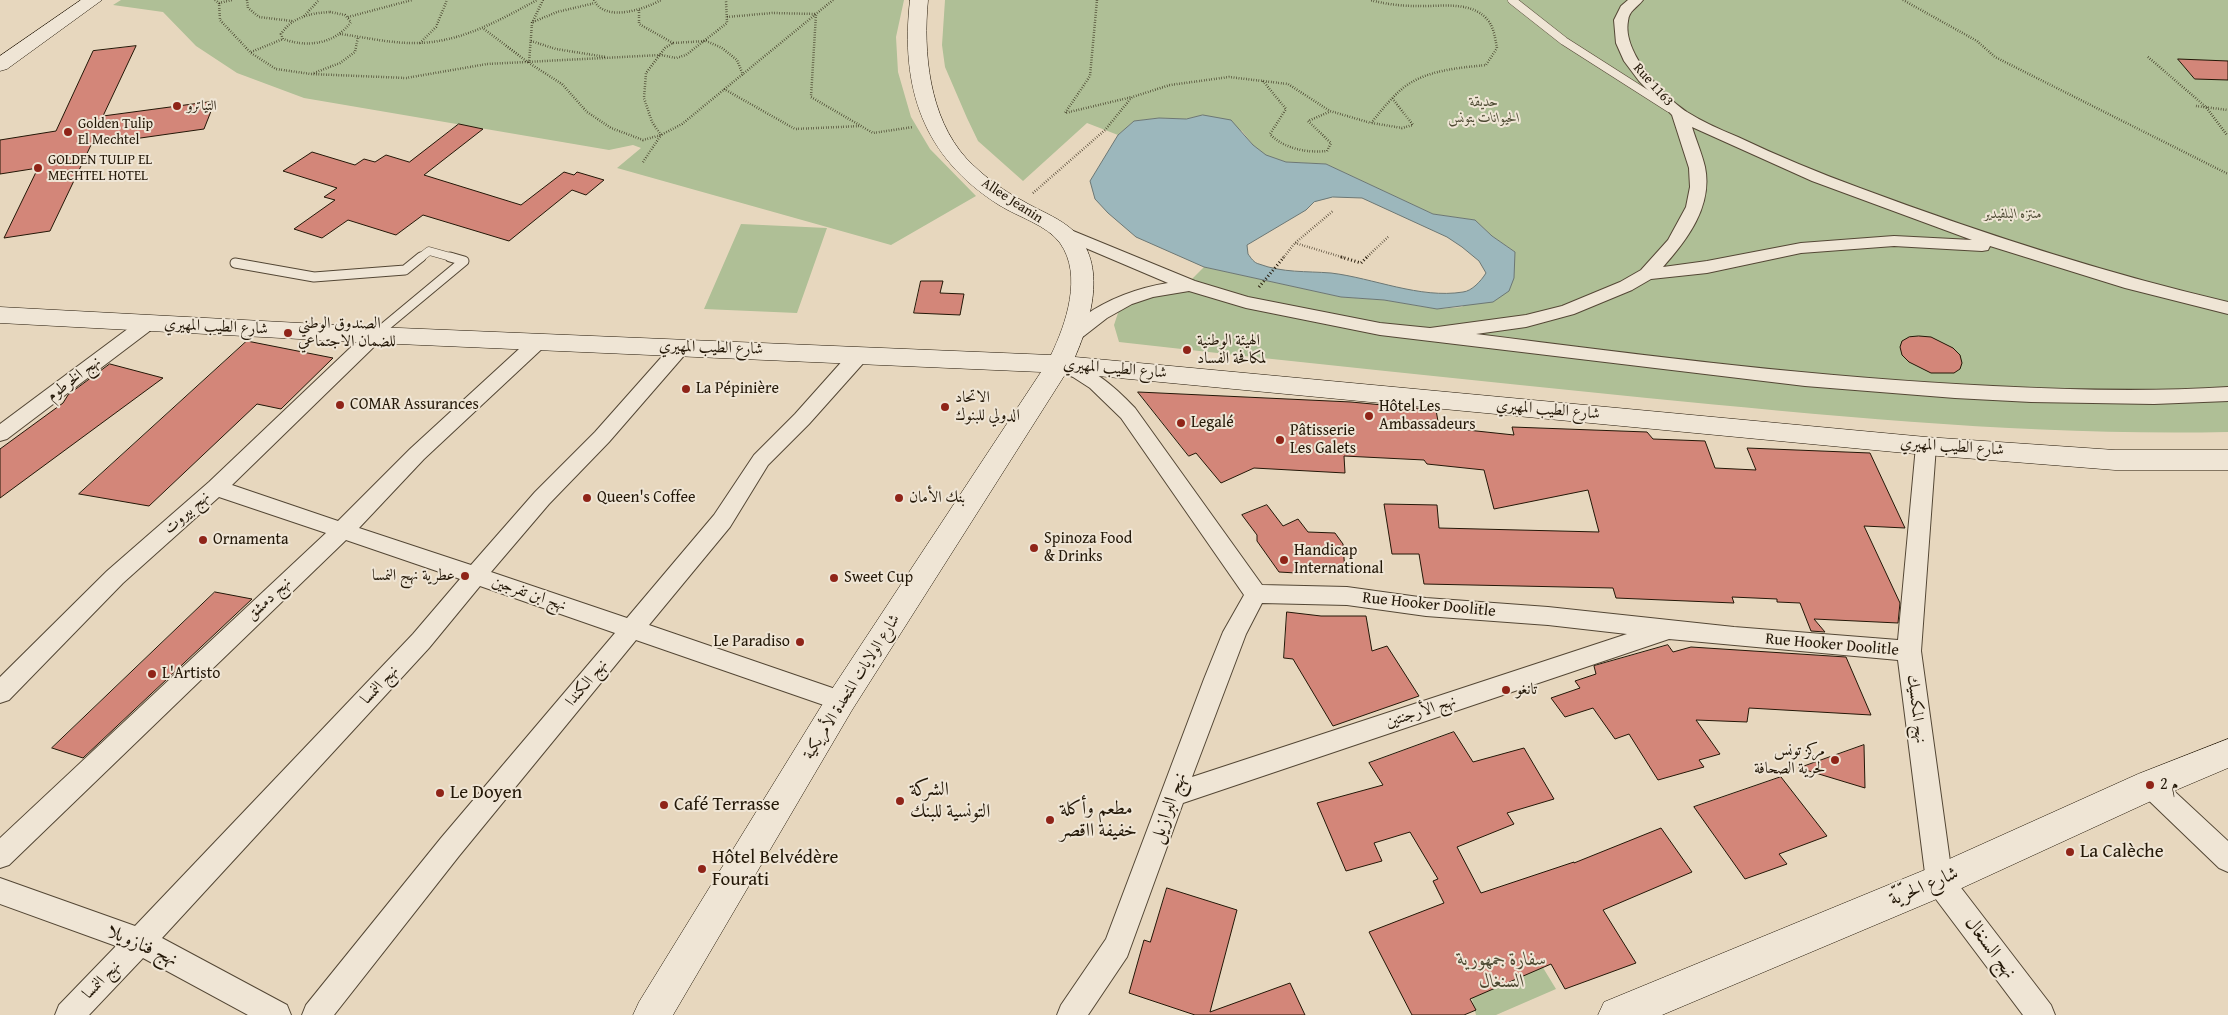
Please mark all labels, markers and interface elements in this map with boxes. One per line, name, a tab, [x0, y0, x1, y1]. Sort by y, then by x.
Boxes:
street label: Rue 1163	[1629, 60, 1677, 110]
park label: حديقة الحيوانات بتونس	[1448, 94, 1520, 126]
place label: التياترو	[187, 98, 217, 114]
marker: التياترو	[171, 100, 183, 112]
place label: Golden Tulip El Mechtel	[78, 116, 153, 148]
marker: Golden Tulip El Mechtel	[62, 126, 74, 138]
place label: GOLDEN TULIP EL MECHTEL HOTEL	[48, 152, 152, 184]
marker: GOLDEN TULIP EL MECHTEL HOTEL	[32, 162, 44, 174]
street label: Allee Jeanin	[978, 175, 1046, 227]
park label: منتزه البلفيدير	[1984, 206, 2042, 222]
place label: الصندوق الوطني للضمان الاجتماعي	[298, 314, 396, 352]
street label: شارع الطيب المهيري	[163, 315, 269, 339]
marker: الصندوق الوطني للضمان الاجتماعي	[282, 327, 294, 339]
place label: الهيئة الوطنية لمكافحة الفساد	[1197, 331, 1266, 369]
street label: شارع الطيب المهيري	[659, 337, 763, 359]
marker: الهيئة الوطنية لمكافحة الفساد	[1181, 344, 1193, 356]
street label: نهج الخرطوم	[43, 352, 105, 406]
street label: شارع الطيب المهيري	[1062, 355, 1168, 383]
place label: La Pépinière	[696, 379, 779, 399]
marker: La Pépinière	[680, 383, 692, 395]
place label: الاتحاد الدولي للبنوك	[955, 388, 1020, 426]
place label: COMAR Assurances	[350, 395, 479, 415]
street label: شارع الطيب المهيري	[1495, 396, 1601, 424]
place label: Hôtel Les Ambassadeurs	[1379, 397, 1476, 435]
marker: COMAR Assurances	[334, 399, 346, 411]
marker: الاتحاد الدولي للبنوك	[939, 401, 951, 413]
marker: Hôtel Les Ambassadeurs	[1363, 410, 1375, 422]
place label: Legalé	[1191, 413, 1234, 433]
marker: Legalé	[1175, 417, 1187, 429]
place label: Pâtisserie Les Galets	[1290, 421, 1356, 459]
marker: Pâtisserie Les Galets	[1274, 434, 1286, 446]
street label: شارع الطيب المهيري	[1899, 434, 2005, 460]
street label: نهج بيروت	[160, 487, 214, 539]
place label: Queen's Coffee	[597, 488, 696, 508]
place label: بنك الأمان	[909, 488, 965, 508]
marker: Queen's Coffee	[581, 492, 593, 504]
marker: بنك الأمان	[893, 492, 905, 504]
place label: Spinoza Food & Drinks	[1044, 529, 1132, 567]
place label: Ornamenta	[213, 530, 289, 550]
marker: Ornamenta	[197, 534, 209, 546]
place label: Handicap International	[1294, 541, 1384, 579]
marker: Spinoza Food & Drinks	[1028, 542, 1040, 554]
marker: Handicap International	[1278, 554, 1290, 566]
place label: عطرية نهج النمسا	[372, 566, 455, 586]
place label: Sweet Cup	[844, 568, 913, 588]
marker: عطرية نهج النمسا	[459, 570, 471, 582]
street label: نهج ابن تفرجين	[489, 572, 569, 616]
marker: Sweet Cup	[828, 572, 840, 584]
street label: نهج دمشق	[243, 573, 295, 625]
street label: Rue Hooker Doolitle	[1361, 588, 1497, 622]
street label: شارع الولايات المتحدة الأمريكية	[799, 611, 905, 763]
street label: Rue Hooker Doolitle	[1764, 630, 1900, 660]
place label: Le Paradiso	[713, 632, 790, 652]
marker: Le Paradiso	[794, 636, 806, 648]
street label: نهج الكندا	[562, 655, 612, 711]
street label: نهج النمسا	[357, 661, 403, 709]
place label: L'Artisto	[162, 664, 221, 684]
marker: L'Artisto	[146, 668, 158, 680]
street label: نهج المكسيك	[1902, 674, 1930, 744]
place label: تانغو	[1516, 680, 1537, 700]
marker: تانغو	[1500, 684, 1512, 696]
street label: نهج الأرجنتين	[1383, 692, 1459, 732]
place label: مركز تونس لحرية الصحافة	[1754, 741, 1825, 779]
marker: مركز تونس لحرية الصحافة	[1829, 754, 1841, 766]
street label: نهج البرازيل	[1146, 769, 1192, 847]
place label: 2 م	[2160, 775, 2178, 795]
place label: الشركة التونسية للبنك	[910, 779, 990, 823]
marker: 2 م	[2144, 779, 2156, 791]
place label: Le Doyen	[450, 782, 522, 804]
marker: Le Doyen	[434, 787, 446, 799]
place label: Café Terrasse	[674, 794, 780, 816]
marker: الشركة التونسية للبنك	[894, 795, 906, 807]
place label: مطعم وأكلة خفيفة ااقصر	[1060, 798, 1137, 842]
marker: Café Terrasse	[658, 799, 670, 811]
marker: مطعم وأكلة خفيفة ااقصر	[1044, 814, 1056, 826]
place label: La Calèche	[2080, 841, 2164, 863]
marker: La Calèche	[2064, 846, 2076, 858]
place label: Hôtel Belvédère Fourati	[712, 847, 838, 891]
street label: شارع الحرّيّة	[1886, 862, 1962, 912]
marker: Hôtel Belvédère Fourati	[696, 863, 708, 875]
street label: نهج السنغال	[1959, 912, 2021, 984]
street label: نهج فنازويلا	[103, 920, 181, 972]
park label: سفارة جمهورية السنغال	[1457, 949, 1547, 993]
street label: نهج النمسا	[79, 957, 125, 1003]

